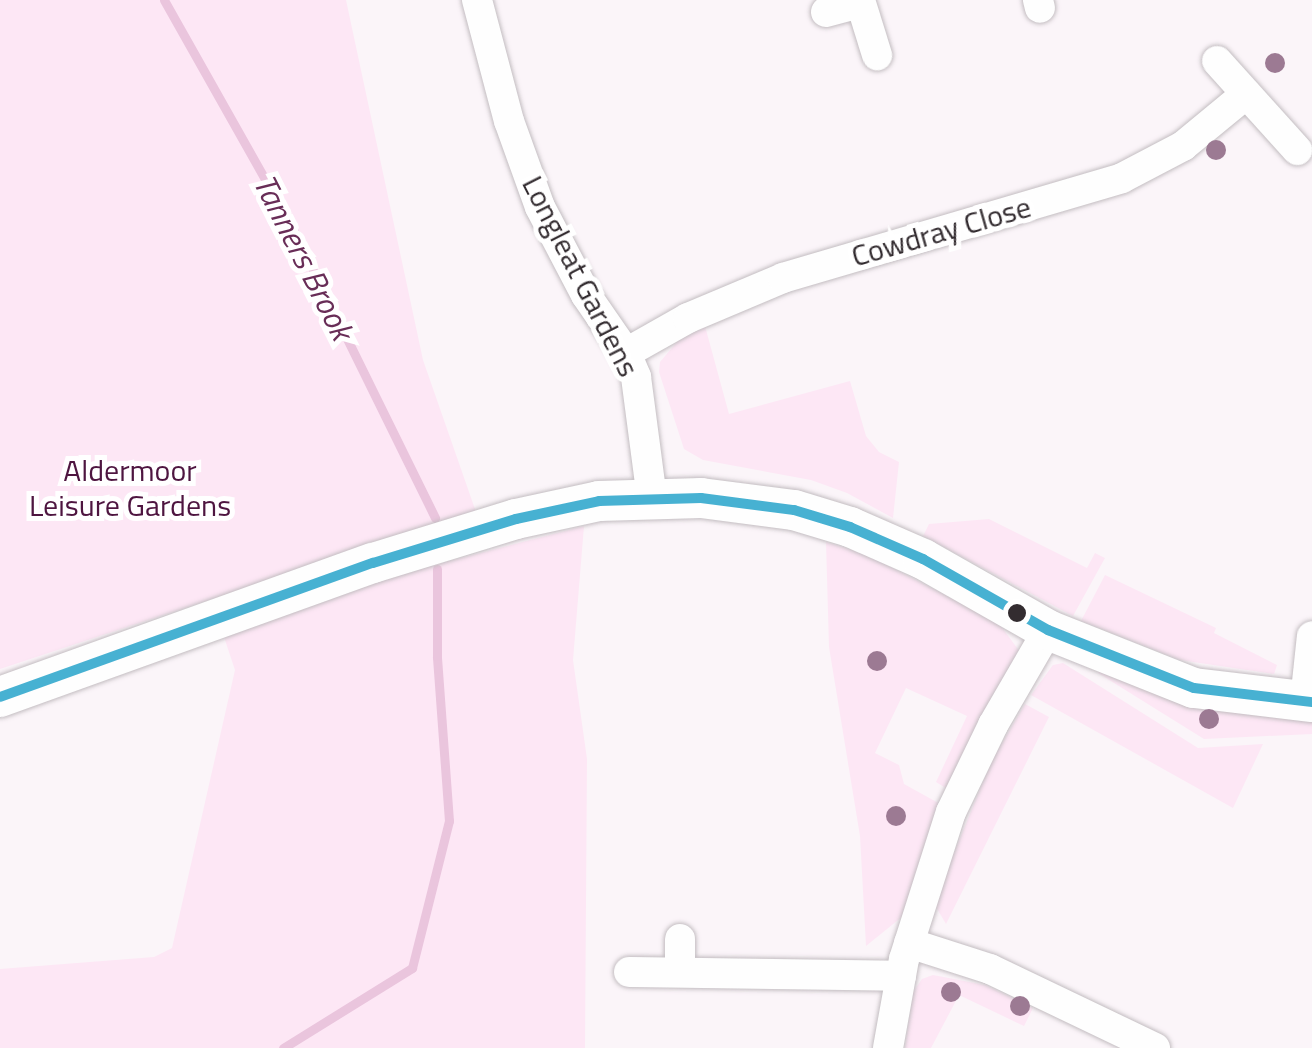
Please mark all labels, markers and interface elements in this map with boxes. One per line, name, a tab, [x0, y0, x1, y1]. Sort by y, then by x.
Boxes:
water label: Tanners Brook	[246, 168, 362, 346]
street label: Longleat Gardens	[515, 170, 647, 382]
street label: Cowdray Close	[847, 188, 1035, 274]
park label: Aldermoor Leisure Gardens	[29, 452, 231, 522]
unlabelled marker	[1007, 603, 1027, 623]

